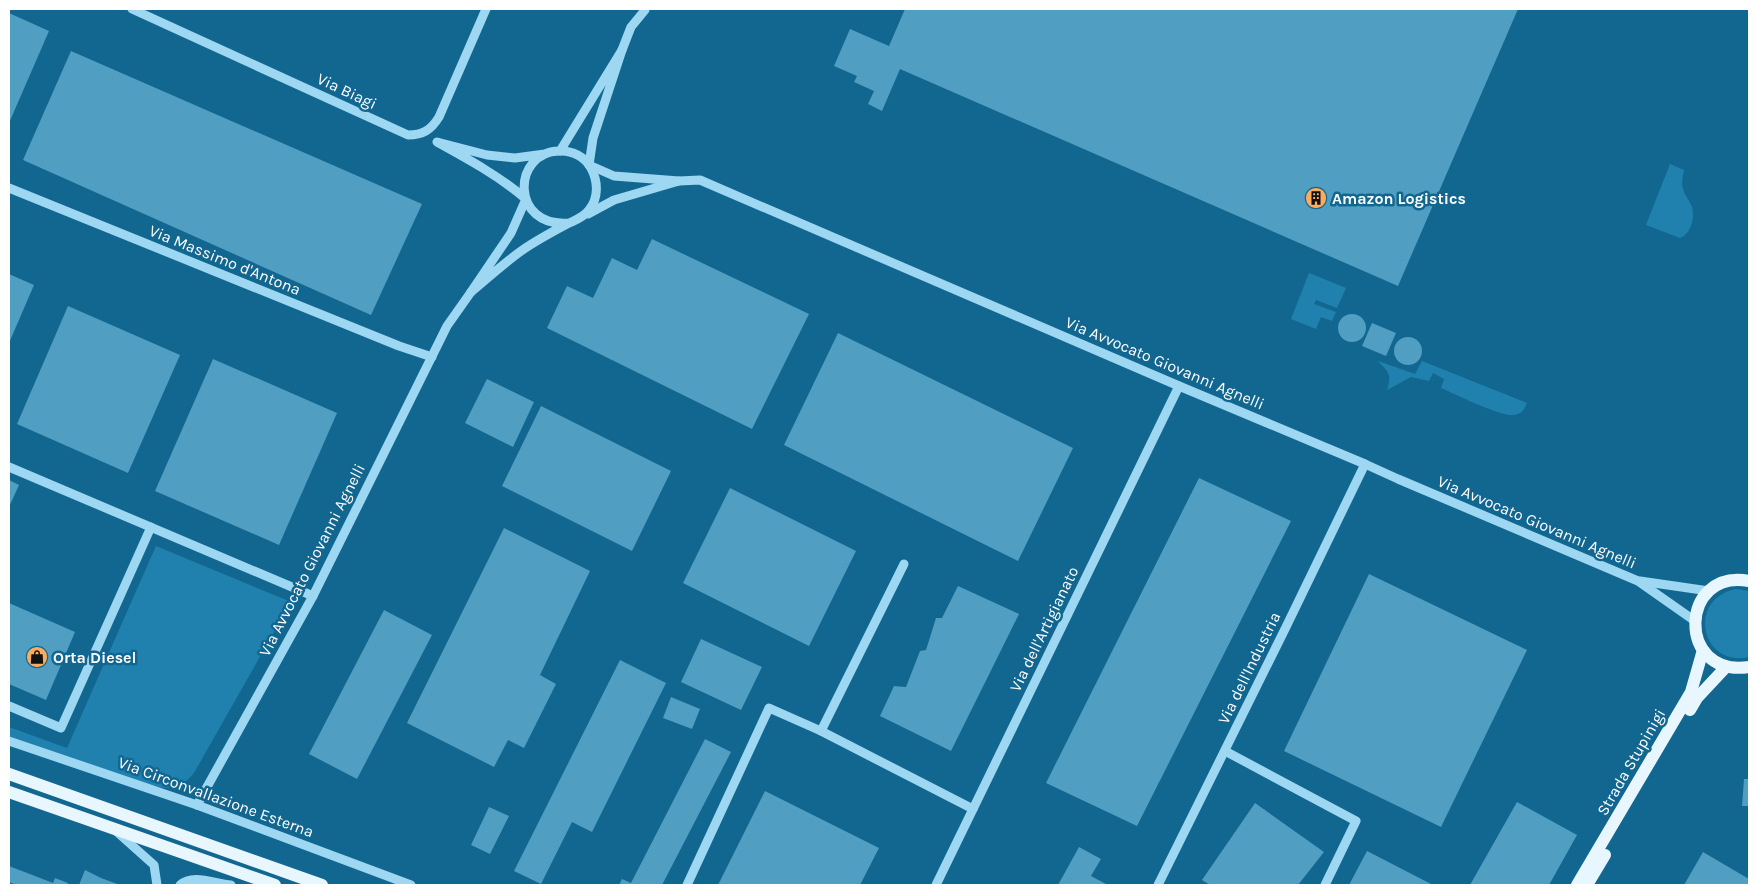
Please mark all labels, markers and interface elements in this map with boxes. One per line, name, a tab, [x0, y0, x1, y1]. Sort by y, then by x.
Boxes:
street label: Via Biagi	[314, 69, 380, 113]
building icon: Amazon Logistics	[1304, 186, 1328, 210]
place label: Amazon Logistics	[1332, 189, 1466, 208]
street label: Via Massimo d'Antona	[147, 221, 303, 299]
street label: Via Avvocato Giovanni Agnelli	[1063, 312, 1267, 414]
street label: Via Avvocato Giovanni Agnelli	[255, 460, 369, 660]
street label: Via Avvocato Giovanni Agnelli	[1435, 471, 1639, 573]
street label: Via dell'Artigianato	[1005, 563, 1083, 695]
street label: Via dell'Industria	[1214, 609, 1284, 727]
shop icon: Orta Diesel	[25, 645, 49, 669]
place label: Orta Diesel	[53, 648, 136, 667]
street label: Strada Stupinigi	[1593, 705, 1669, 819]
street label: Via Circonvallazione Esterna	[116, 753, 316, 841]

